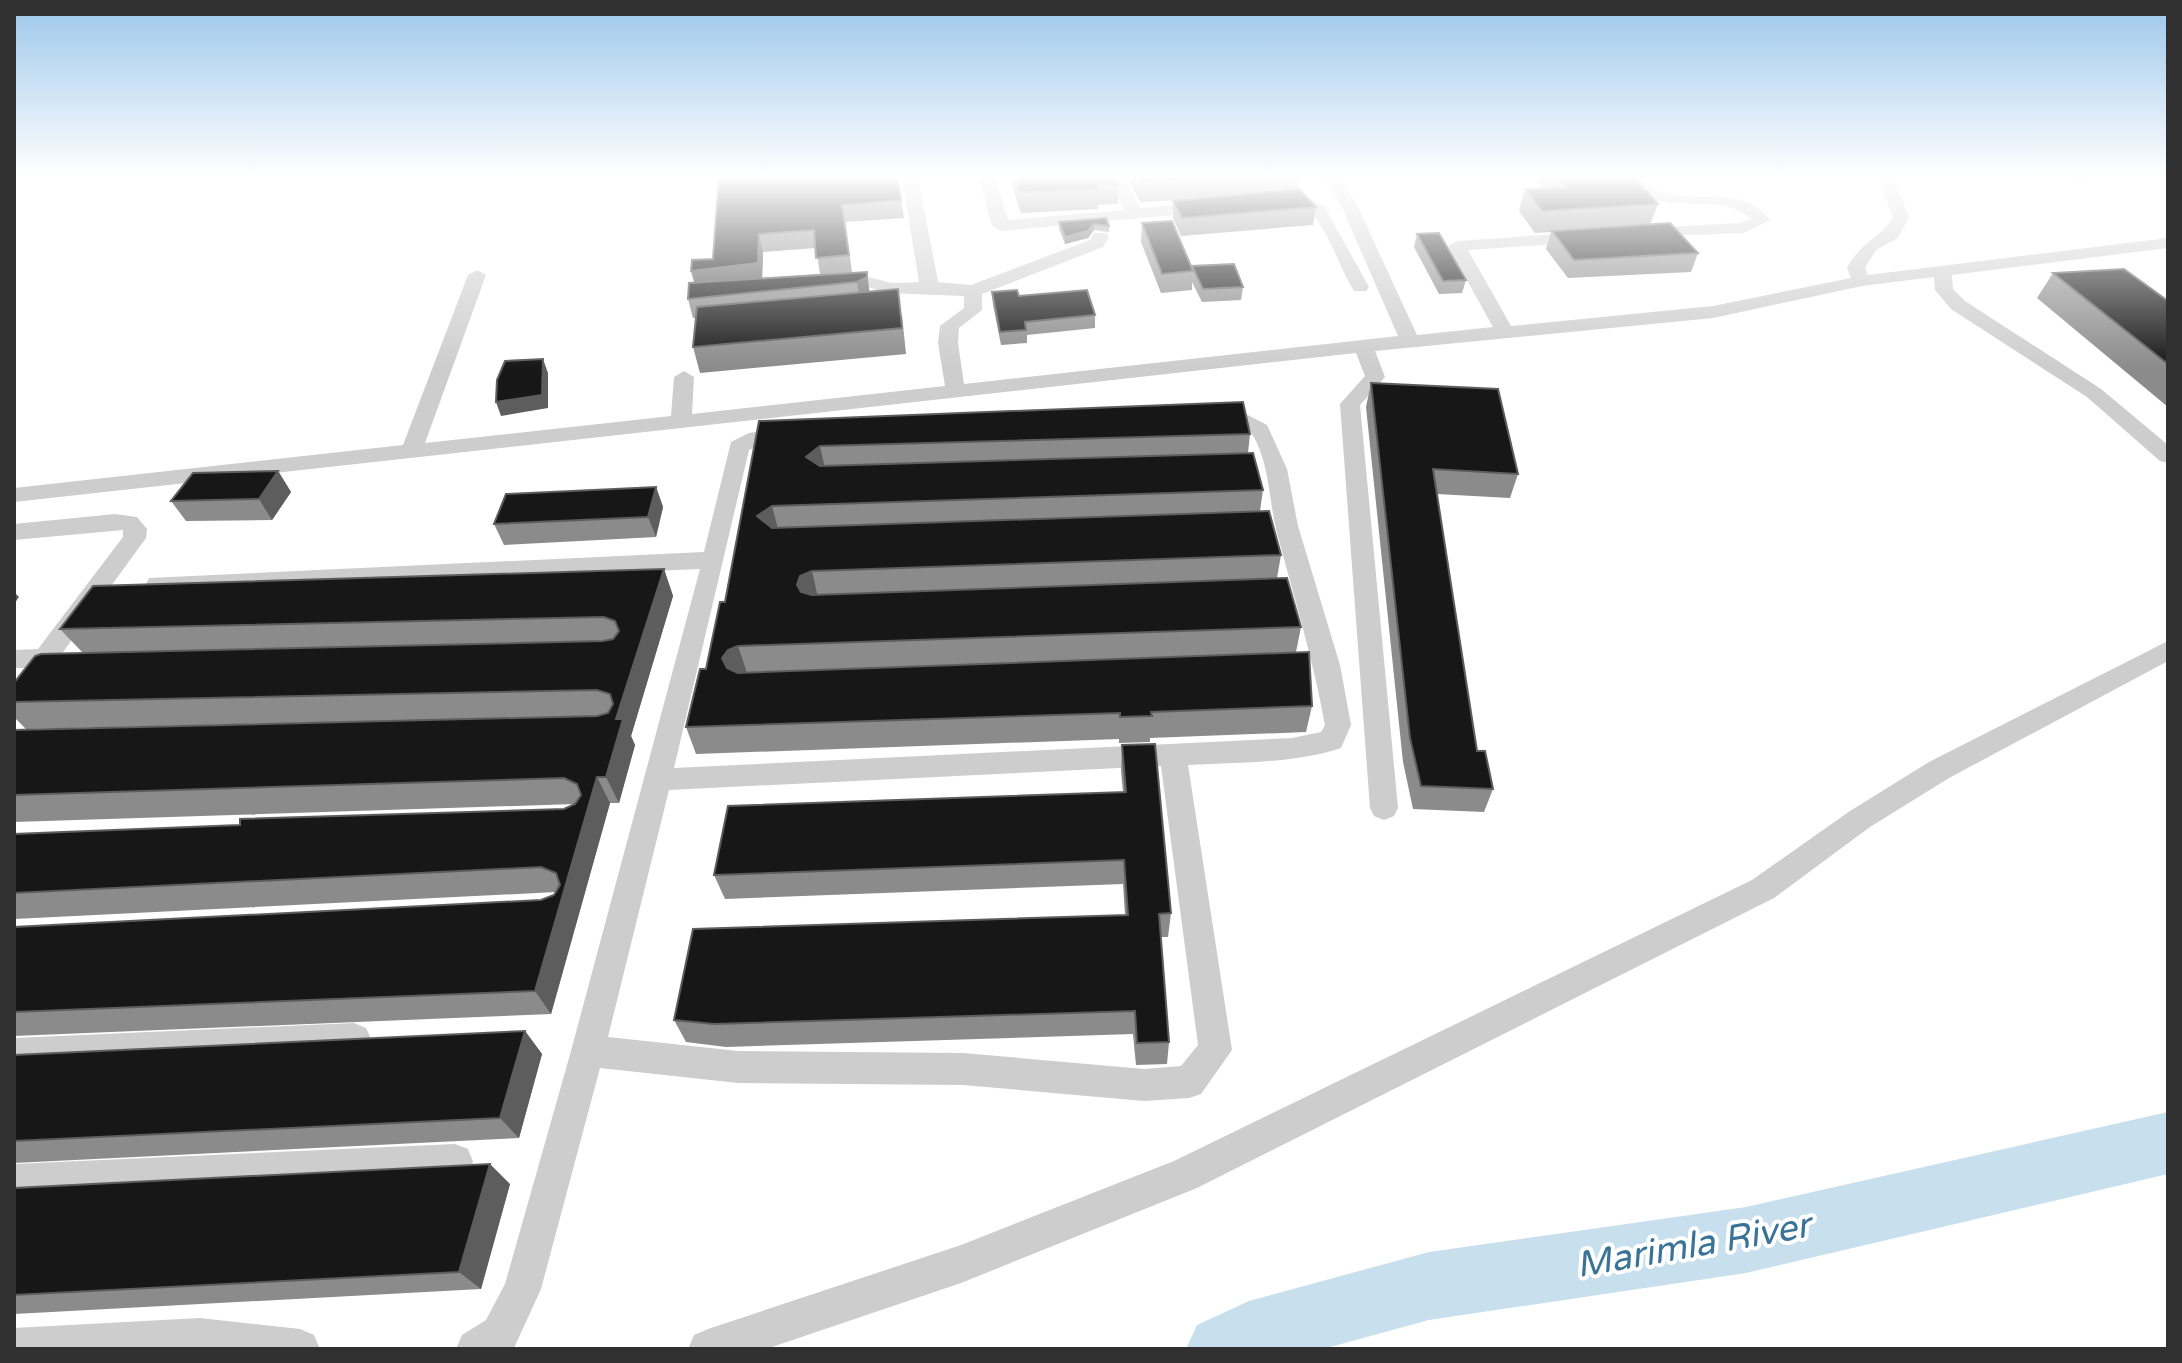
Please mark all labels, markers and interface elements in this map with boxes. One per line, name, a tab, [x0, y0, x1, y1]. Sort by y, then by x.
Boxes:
water label: Marimla River	[1573, 1203, 1818, 1287]

